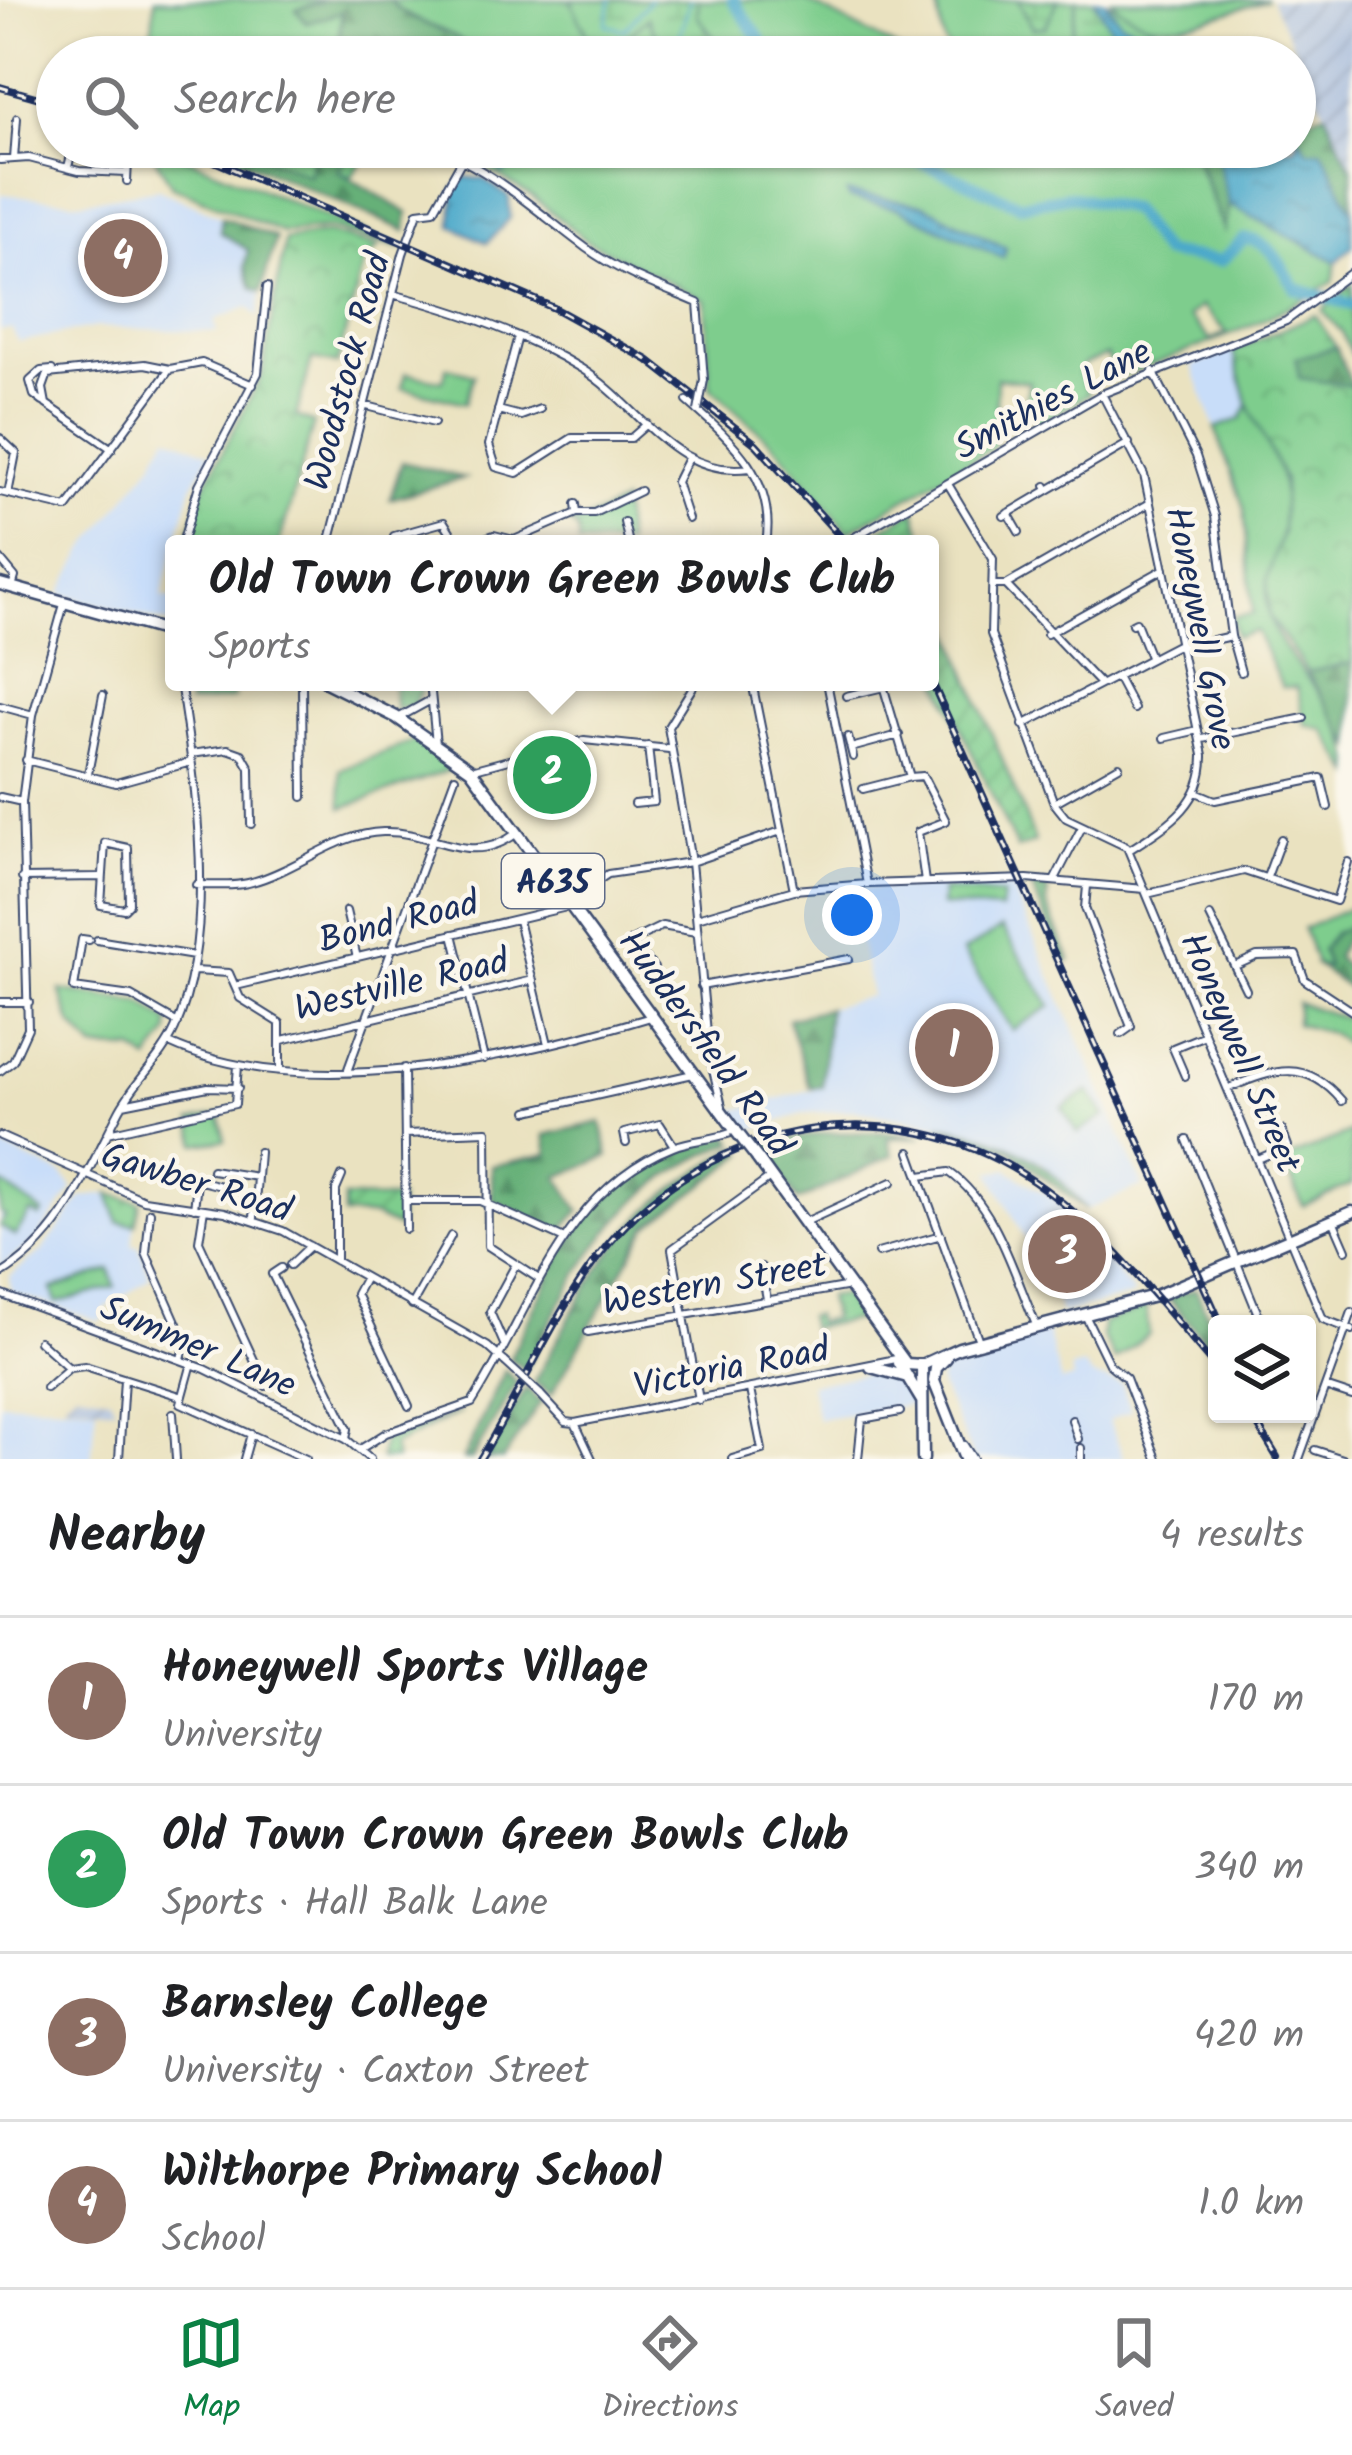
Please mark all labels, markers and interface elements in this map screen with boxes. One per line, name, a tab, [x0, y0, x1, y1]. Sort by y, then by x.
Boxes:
search box	[36, 36, 1316, 168]
text: Search here	[174, 66, 396, 138]
icon: search	[78, 69, 144, 135]
pin: 4	[84, 213, 162, 303]
street label: Woodstock Road	[290, 246, 409, 497]
street label: Smithies Lane	[945, 325, 1162, 477]
street label: Honeywell Grove	[1147, 502, 1250, 755]
popup	[165, 535, 939, 691]
text: Old Town Crown Green Bowls Club	[209, 546, 895, 618]
text: Sports	[209, 618, 310, 680]
pin: 2	[513, 730, 591, 820]
road number: A635	[502, 854, 604, 908]
street label: Bond Road	[313, 876, 486, 971]
your location	[822, 885, 882, 945]
street label: Huddersfield Road	[602, 918, 807, 1171]
street label: Honeywell Street	[1162, 924, 1316, 1184]
street label: Westville Road	[289, 934, 515, 1039]
pin: 1	[915, 1003, 993, 1093]
street label: Gawber Road	[94, 1128, 299, 1241]
pin: 3	[1028, 1209, 1106, 1299]
street label: Western Street	[598, 1238, 832, 1333]
street label: Summer Lane	[91, 1281, 305, 1415]
map controls	[1208, 1315, 1316, 1423]
button: layers	[1208, 1315, 1316, 1423]
street label: Victoria Road	[629, 1322, 835, 1416]
text: Nearby	[48, 1497, 205, 1578]
text: 4 results	[1160, 1506, 1304, 1568]
text: Honeywell Sports Village	[162, 1634, 648, 1706]
text: 1	[81, 1670, 93, 1732]
text: 170 m	[1208, 1670, 1304, 1732]
text: University	[162, 1706, 322, 1768]
text: Old Town Crown Green Bowls Club	[162, 1802, 849, 1874]
text: 2	[76, 1838, 98, 1900]
text: 340 m	[1194, 1838, 1304, 1900]
text: Sports · Hall Balk Lane	[162, 1874, 548, 1936]
text: Barnsley College	[162, 1970, 488, 2042]
text: 3	[76, 2006, 98, 2068]
text: 420 m	[1194, 2006, 1304, 2068]
text: University · Caxton Street	[162, 2042, 589, 2104]
text: Wilthorpe Primary School	[162, 2138, 662, 2210]
text: 4	[76, 2174, 98, 2236]
text: 1.0 km	[1198, 2174, 1304, 2236]
text: School	[162, 2210, 266, 2272]
tab: Map	[178, 2310, 244, 2435]
tab: Directions	[601, 2310, 738, 2435]
tab: Saved	[1095, 2310, 1174, 2435]

